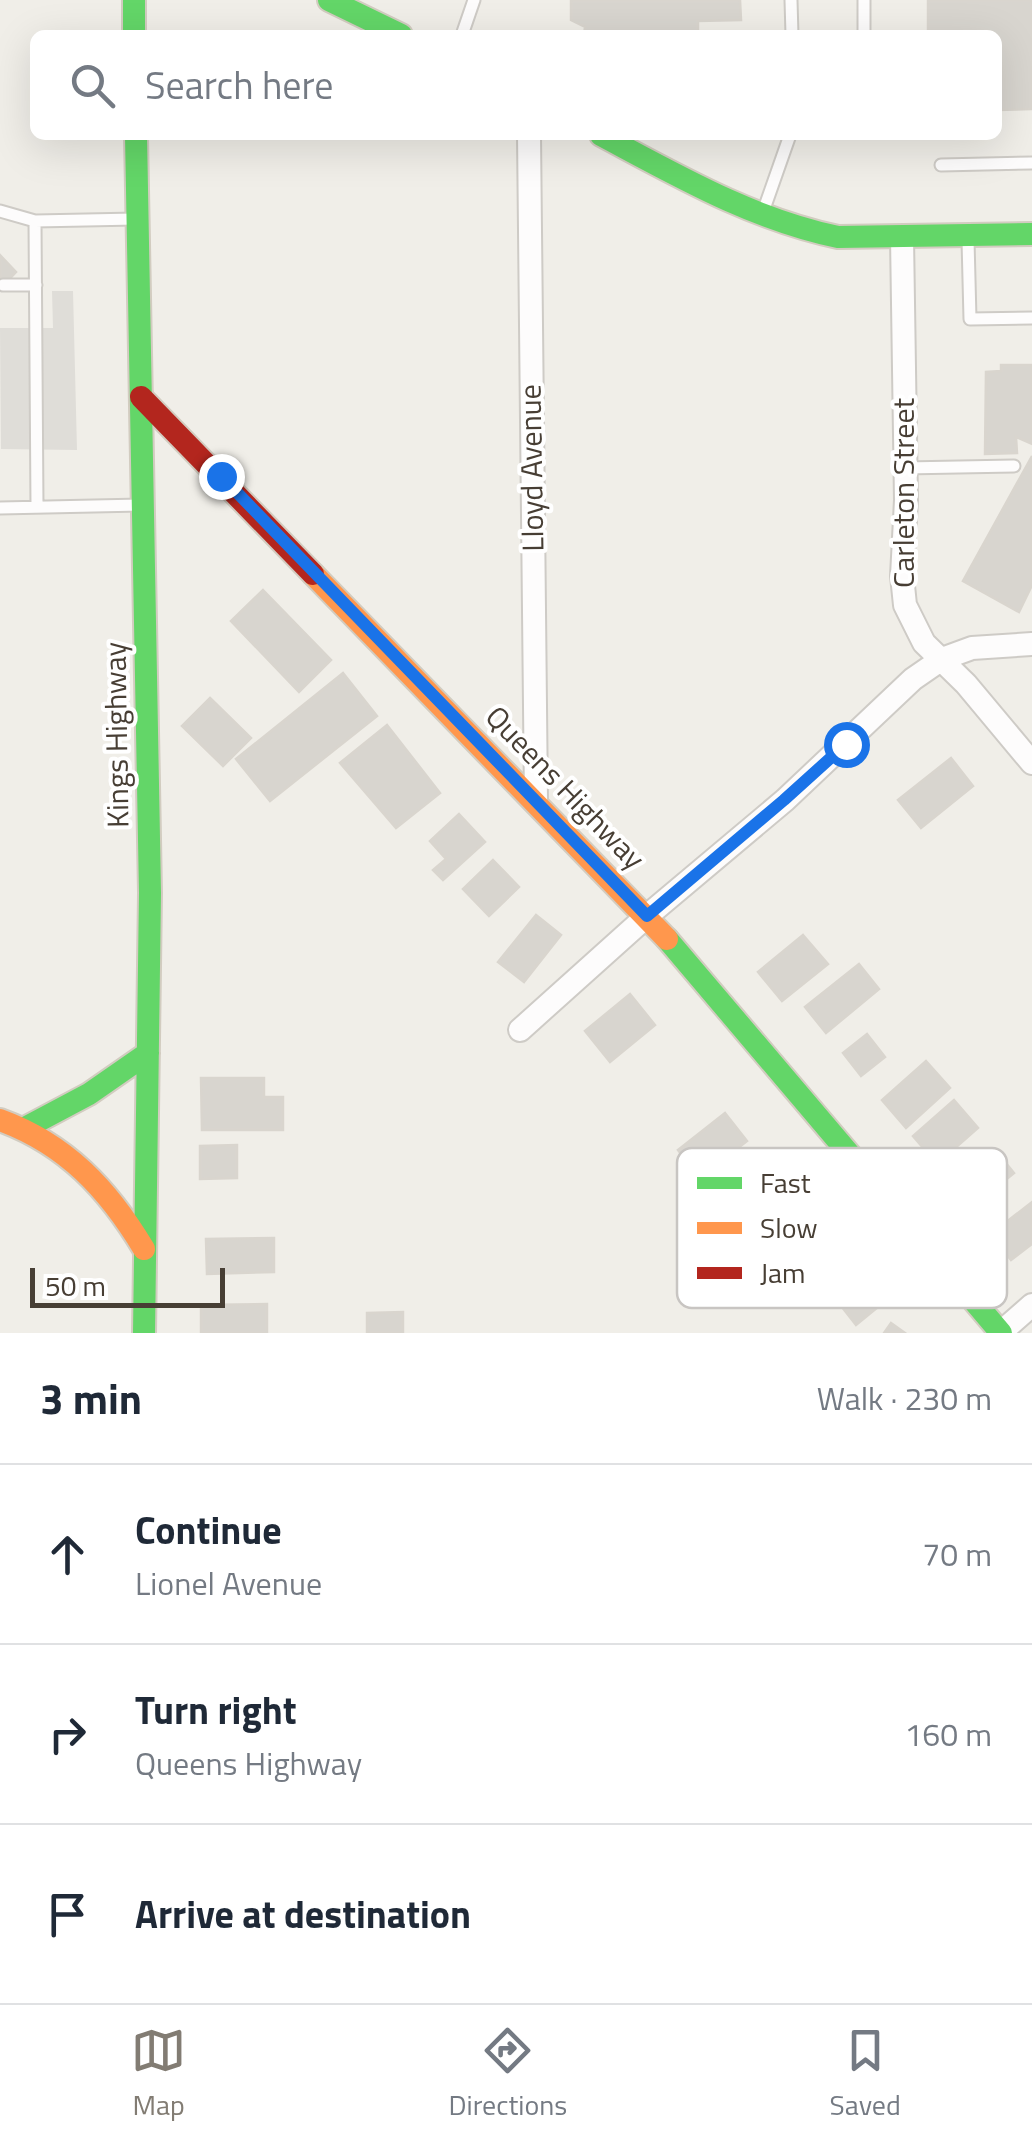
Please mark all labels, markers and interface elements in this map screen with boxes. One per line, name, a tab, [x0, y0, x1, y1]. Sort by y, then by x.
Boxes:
search box	[30, 30, 1002, 140]
text: Search here	[145, 56, 333, 114]
icon: search	[65, 58, 120, 113]
street label: Lloyd Avenue	[507, 384, 555, 552]
street label: Carleton Street	[880, 397, 926, 588]
route end	[199, 454, 245, 500]
street label: Kings Highway	[91, 642, 141, 828]
street label: Queens Highway	[475, 695, 656, 880]
route start	[824, 722, 870, 768]
legend	[677, 1148, 1007, 1308]
text: Fast	[760, 1161, 811, 1204]
text: Slow	[760, 1206, 818, 1249]
text: Jam	[760, 1251, 806, 1294]
scale bar	[30, 1263, 225, 1308]
text: 50 m	[45, 1264, 106, 1307]
text: 3 min	[40, 1366, 142, 1430]
text: Walk · 230 m	[817, 1374, 992, 1422]
text: Continue	[135, 1501, 282, 1559]
icon: ahead	[40, 1527, 95, 1582]
text: 70 m	[922, 1530, 992, 1578]
text: Lionel Avenue	[135, 1559, 322, 1607]
text: Turn right	[135, 1681, 297, 1739]
icon: right	[40, 1707, 95, 1762]
text: 160 m	[904, 1710, 992, 1758]
text: Queens Highway	[135, 1739, 362, 1787]
text: Arrive at destination	[135, 1885, 471, 1943]
icon: arrive	[40, 1887, 95, 1942]
tab: Map	[131, 2023, 186, 2126]
tab: Directions	[448, 2023, 567, 2126]
tab: Saved	[830, 2023, 901, 2126]

